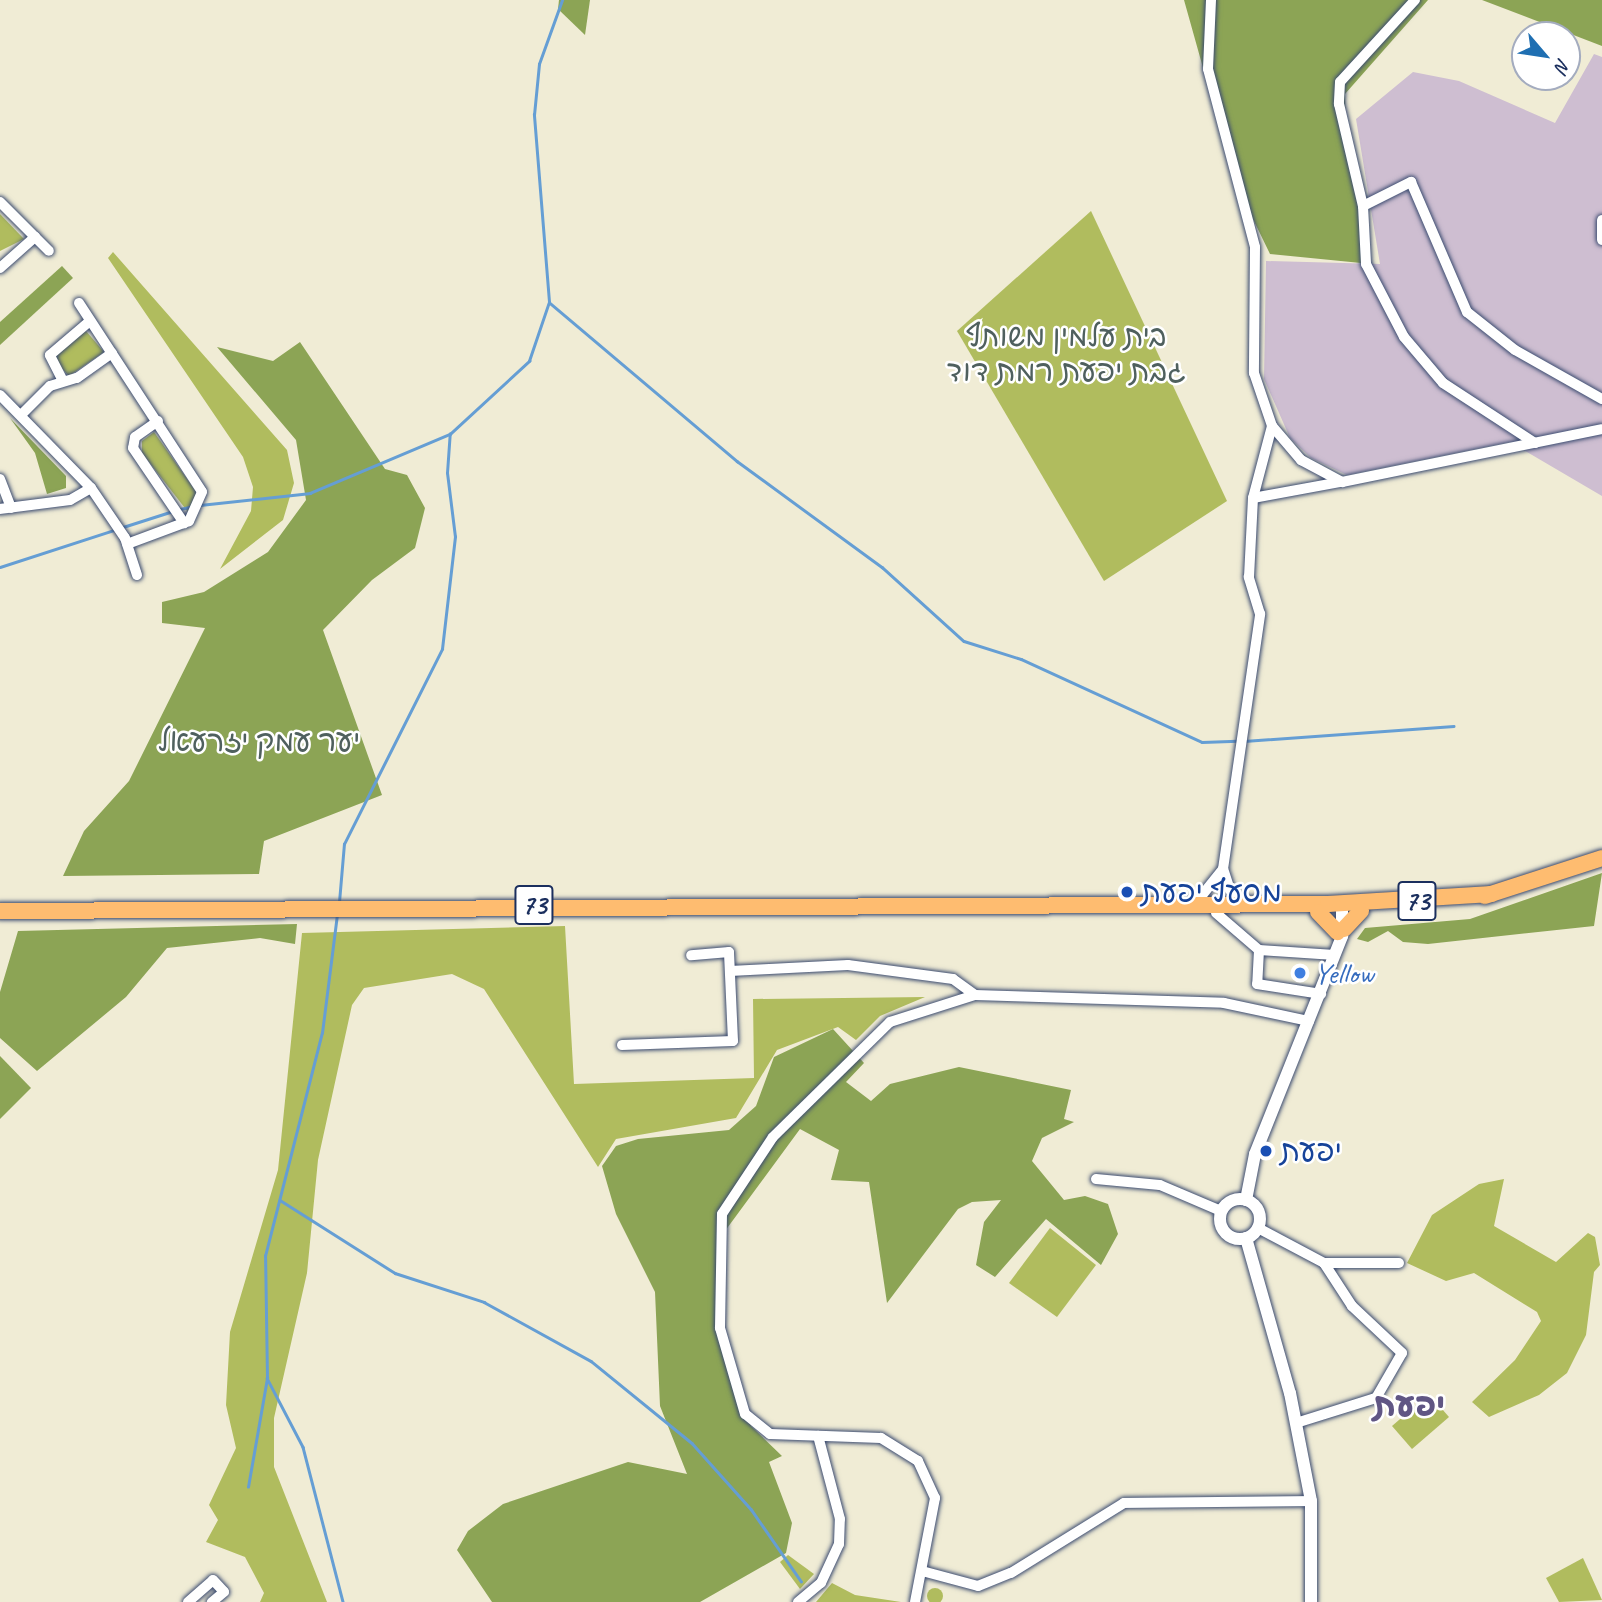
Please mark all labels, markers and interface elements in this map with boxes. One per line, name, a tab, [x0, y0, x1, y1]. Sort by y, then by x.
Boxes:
north arrow	[1511, 21, 1581, 91]
text: N	[1549, 54, 1576, 76]
park label: בית עלמין משותף גבת יפעת רמת דוד	[946, 318, 1186, 388]
park label: יער עמק יזרעאל	[158, 723, 360, 759]
place label: מסעף יפעת	[1141, 874, 1282, 910]
road number: 73	[1396, 876, 1438, 926]
road number: 73	[513, 880, 555, 930]
marker: מסעף יפעת	[1119, 884, 1135, 900]
place label: Yellow	[1314, 955, 1374, 991]
marker: Yellow	[1292, 965, 1308, 981]
place label: יפעת	[1280, 1133, 1342, 1169]
marker: יפעת	[1258, 1143, 1274, 1159]
district label: יפעת	[1373, 1386, 1445, 1426]

